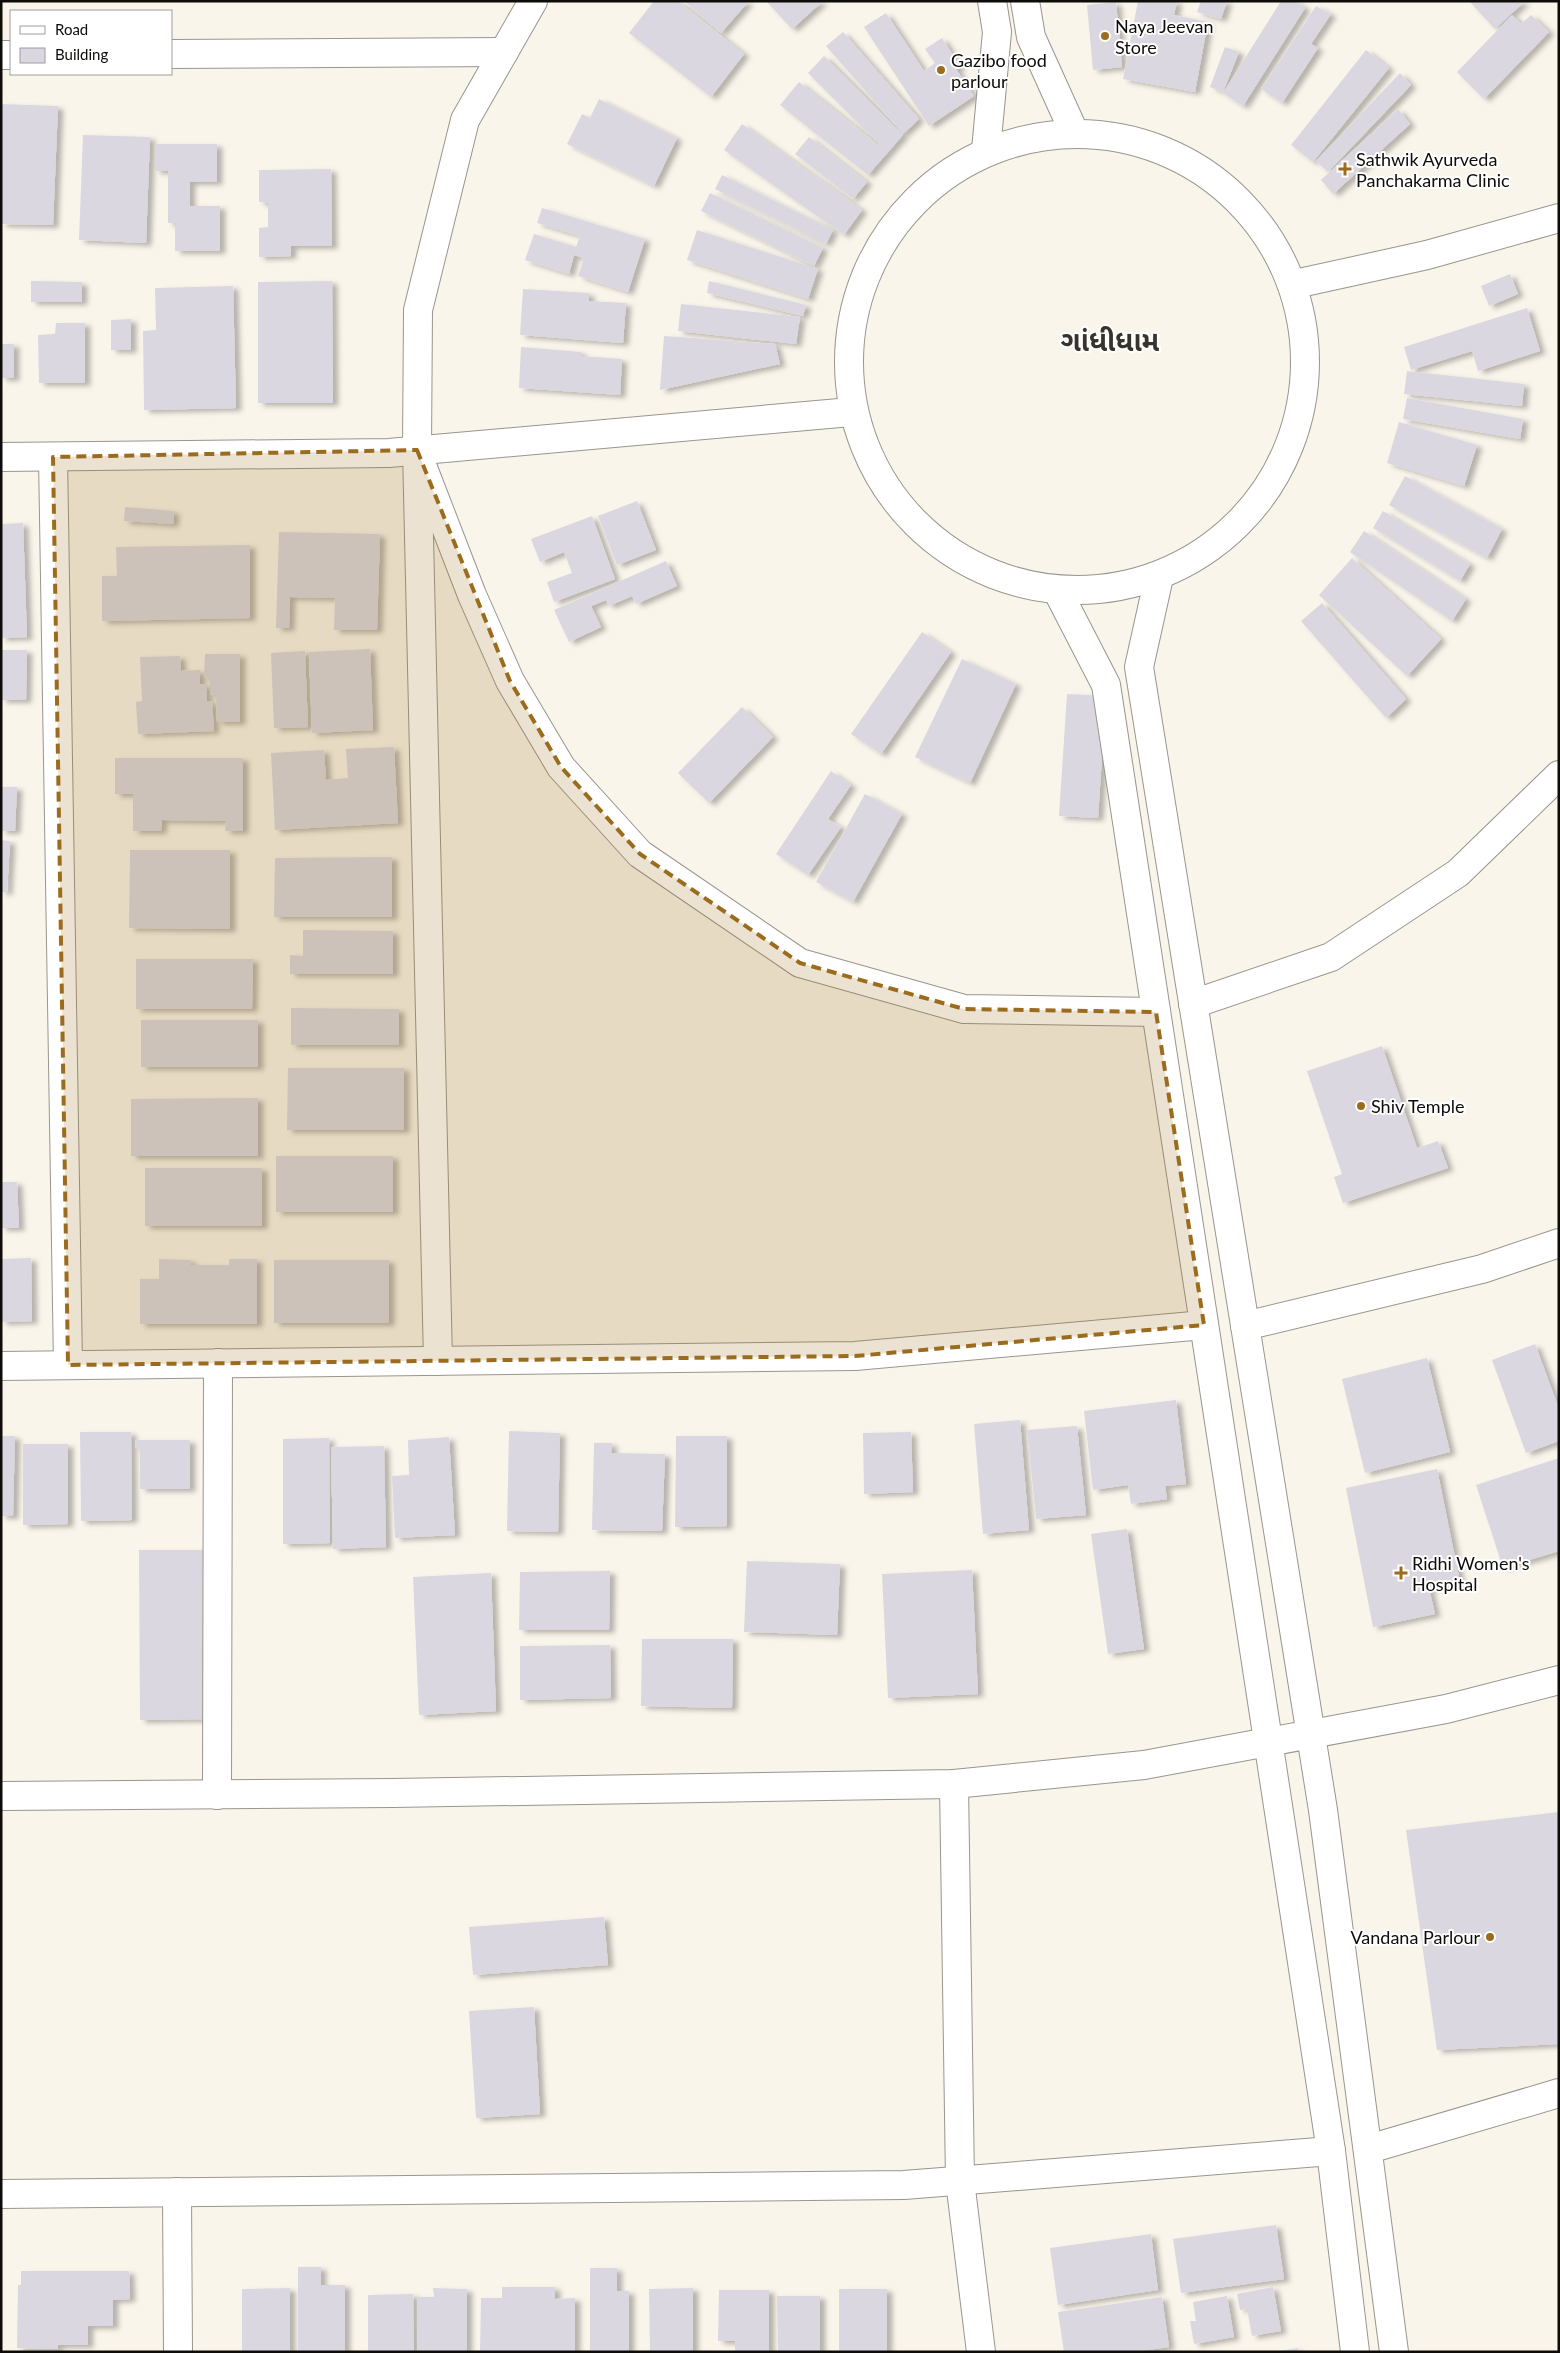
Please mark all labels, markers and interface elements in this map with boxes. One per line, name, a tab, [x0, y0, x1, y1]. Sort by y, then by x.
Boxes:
legend	[10, 10, 172, 75]
place label: Naya Jeevan Store	[1115, 15, 1214, 58]
text: Road	[55, 20, 88, 38]
marker: Naya Jeevan Store	[1099, 30, 1111, 42]
text: Building	[55, 45, 108, 63]
place label: Gazibo food parlour	[951, 49, 1047, 92]
marker: Gazibo food parlour	[935, 64, 947, 76]
place label: Sathwik Ayurveda Panchakarma Clinic	[1356, 148, 1510, 191]
marker: Sathwik Ayurveda Panchakarma Clinic	[1338, 162, 1352, 176]
district label: ગાંધીધામ	[1061, 323, 1160, 357]
place label: Shiv Temple	[1371, 1095, 1464, 1117]
marker: Shiv Temple	[1355, 1100, 1367, 1112]
place label: Ridhi Women's Hospital	[1412, 1552, 1530, 1595]
marker: Ridhi Women's Hospital	[1394, 1566, 1408, 1580]
place label: Vandana Parlour	[1350, 1926, 1480, 1948]
marker: Vandana Parlour	[1484, 1931, 1496, 1943]

